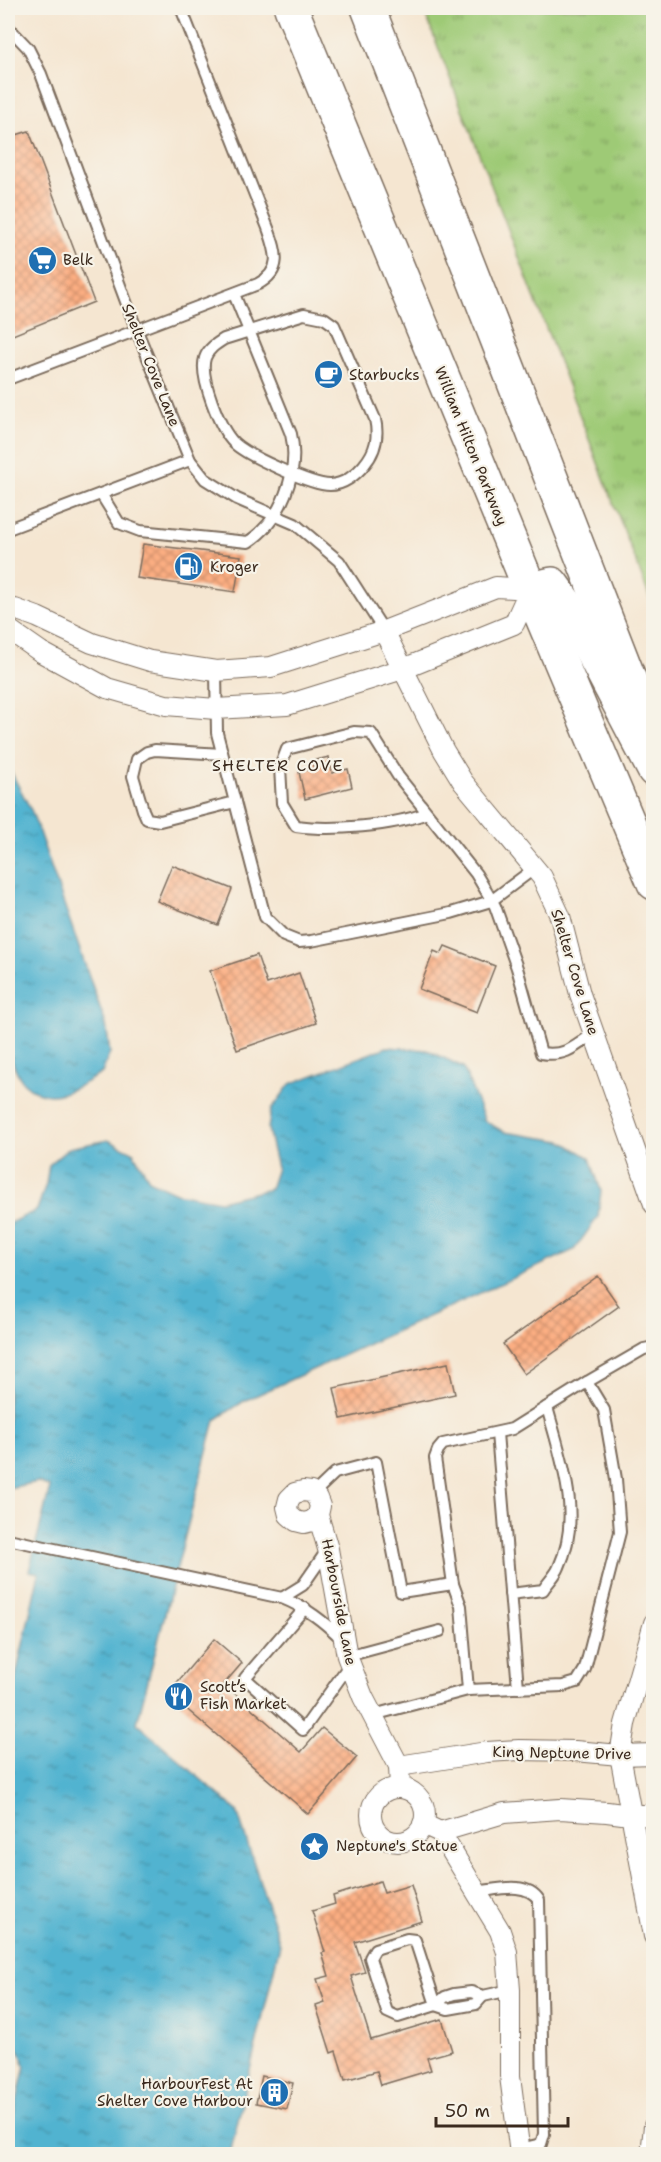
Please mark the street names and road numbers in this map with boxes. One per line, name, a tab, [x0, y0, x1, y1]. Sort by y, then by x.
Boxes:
street label: Shelter Cove Lane	[117, 301, 185, 429]
street label: William Hilton Parkway	[430, 363, 512, 529]
street label: Shelter Cove Lane	[546, 907, 604, 1037]
street label: Harbourside Lane	[317, 1537, 361, 1667]
street label: King Neptune Drive	[492, 1742, 632, 1764]

